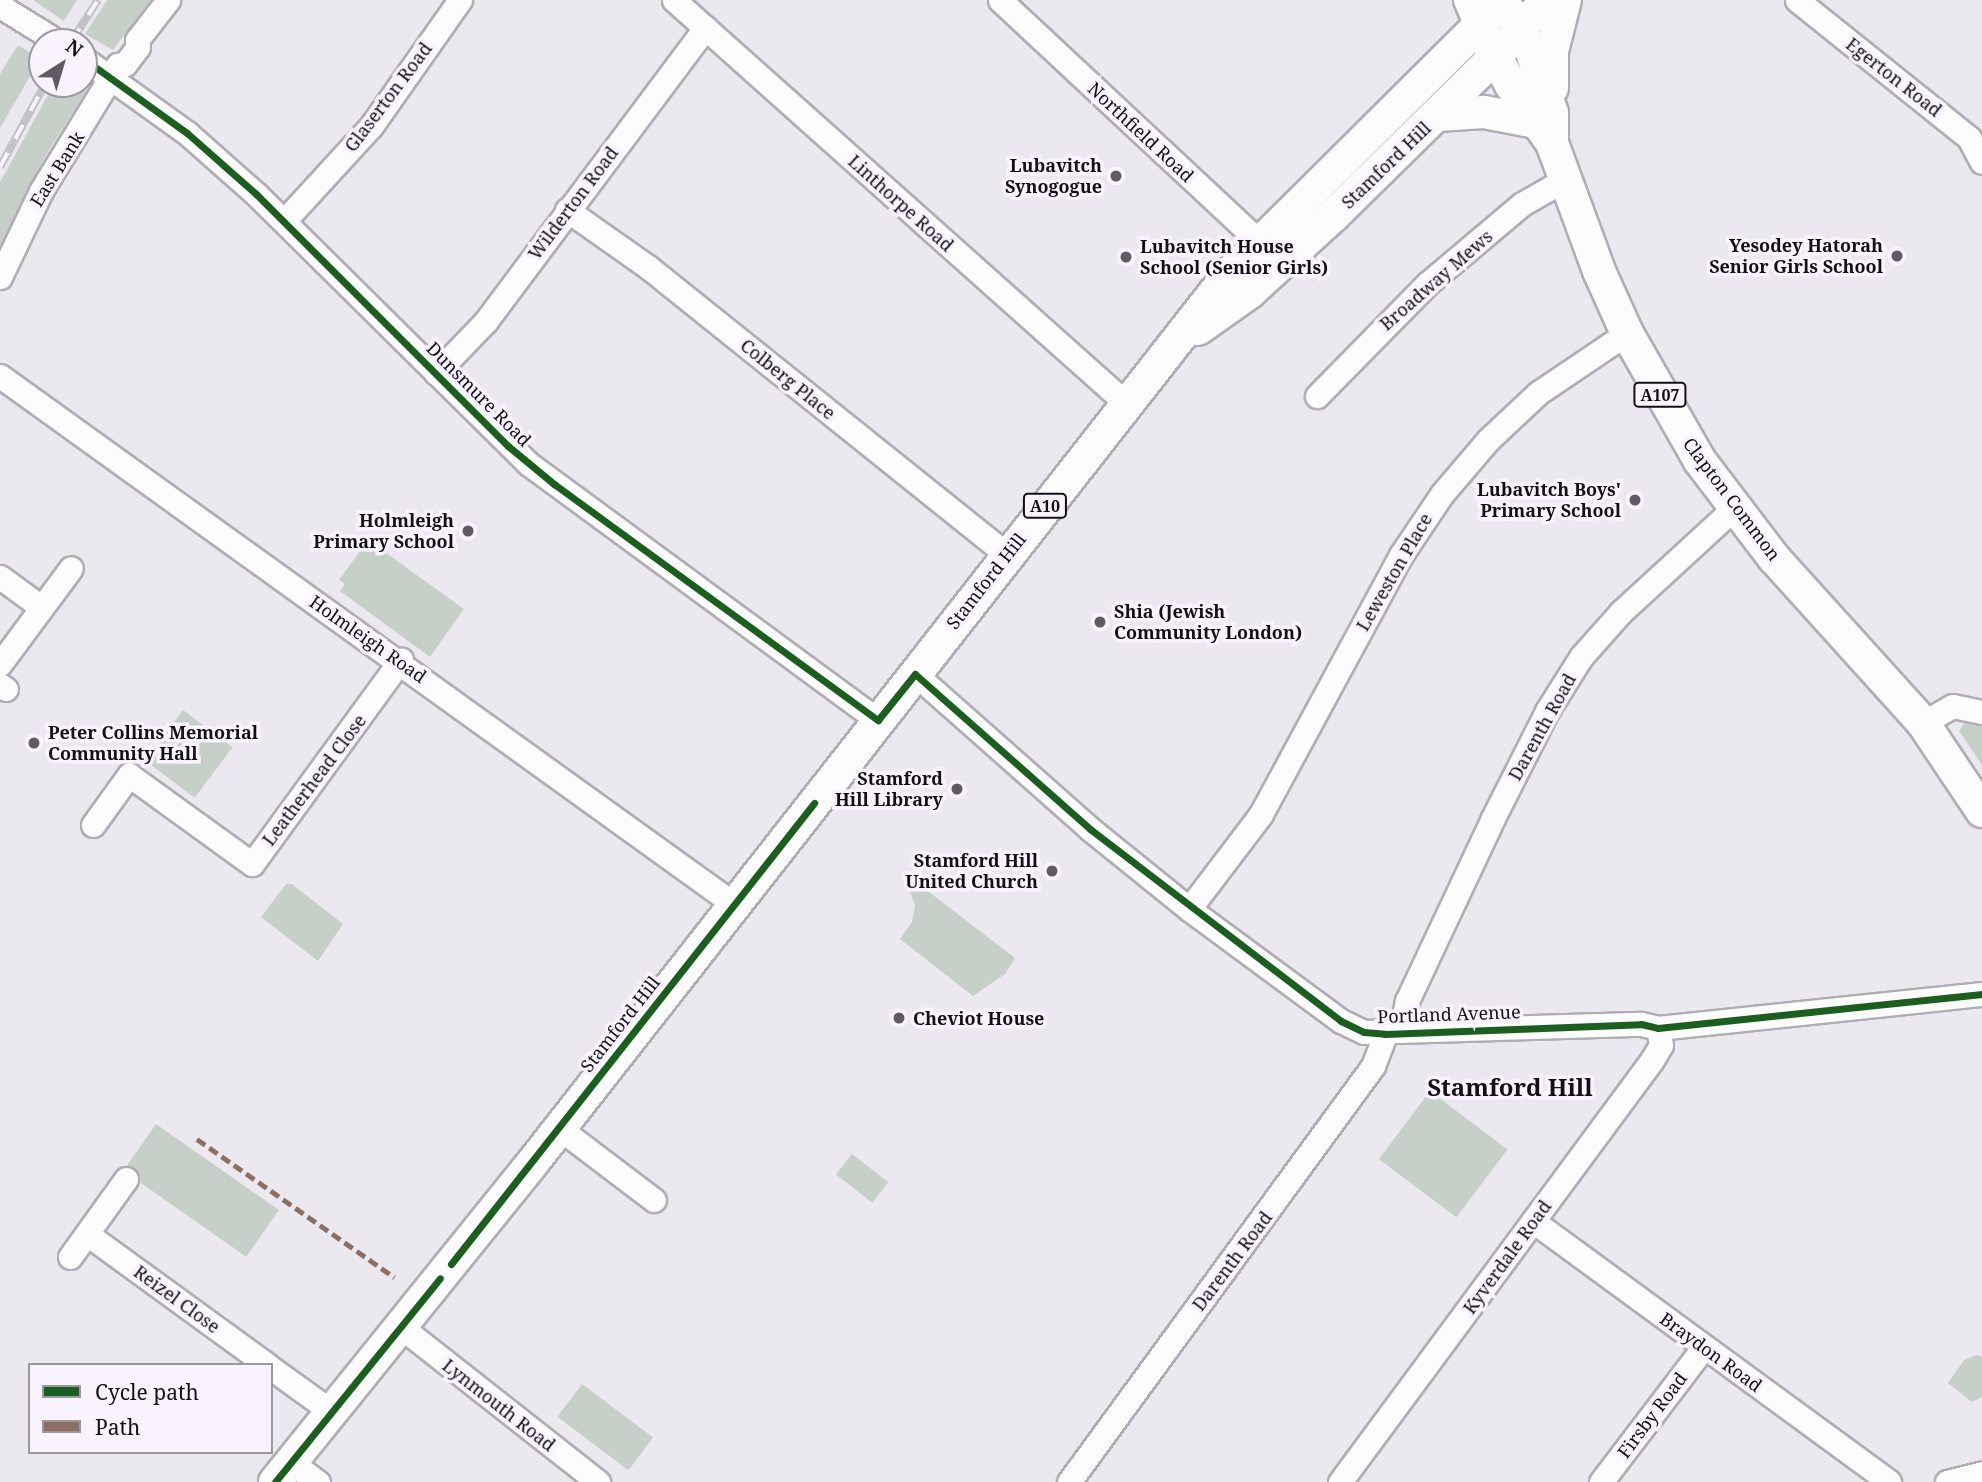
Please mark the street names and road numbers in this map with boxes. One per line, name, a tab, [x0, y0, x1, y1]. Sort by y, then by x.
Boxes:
street label: Egerton Road	[1842, 33, 1946, 121]
street label: Glaserton Road	[340, 38, 436, 156]
street label: Northfield Road	[1084, 78, 1198, 186]
street label: Stamford Hill	[1337, 117, 1435, 213]
street label: East Bank	[25, 127, 89, 211]
street label: Wilderton Road	[524, 142, 622, 264]
street label: Linthorpe Road	[844, 150, 958, 256]
street label: Broadway Mews	[1375, 225, 1497, 335]
street label: Colberg Place	[736, 334, 840, 424]
street label: Dunsmure Road	[422, 337, 536, 451]
road number: A107	[1632, 382, 1688, 408]
street label: Clapton Common	[1679, 433, 1785, 565]
road number: A10	[1022, 494, 1068, 519]
street label: Leweston Place	[1352, 509, 1436, 635]
street label: Stamford Hill	[942, 529, 1030, 633]
street label: Holmleigh Road	[306, 591, 430, 687]
street label: Darenth Road	[1504, 670, 1580, 784]
street label: Leatherhead Close	[258, 710, 370, 850]
street label: Stamford Hill	[576, 972, 664, 1076]
street label: Portland Avenue	[1377, 1001, 1521, 1027]
street label: Kyverdale Road	[1459, 1196, 1555, 1318]
street label: Darenth Road	[1188, 1207, 1276, 1315]
street label: Reizel Close	[130, 1261, 224, 1337]
street label: Braydon Road	[1656, 1308, 1766, 1396]
street label: Lynmouth Road	[438, 1354, 560, 1456]
street label: Firsby Road	[1613, 1368, 1691, 1462]

